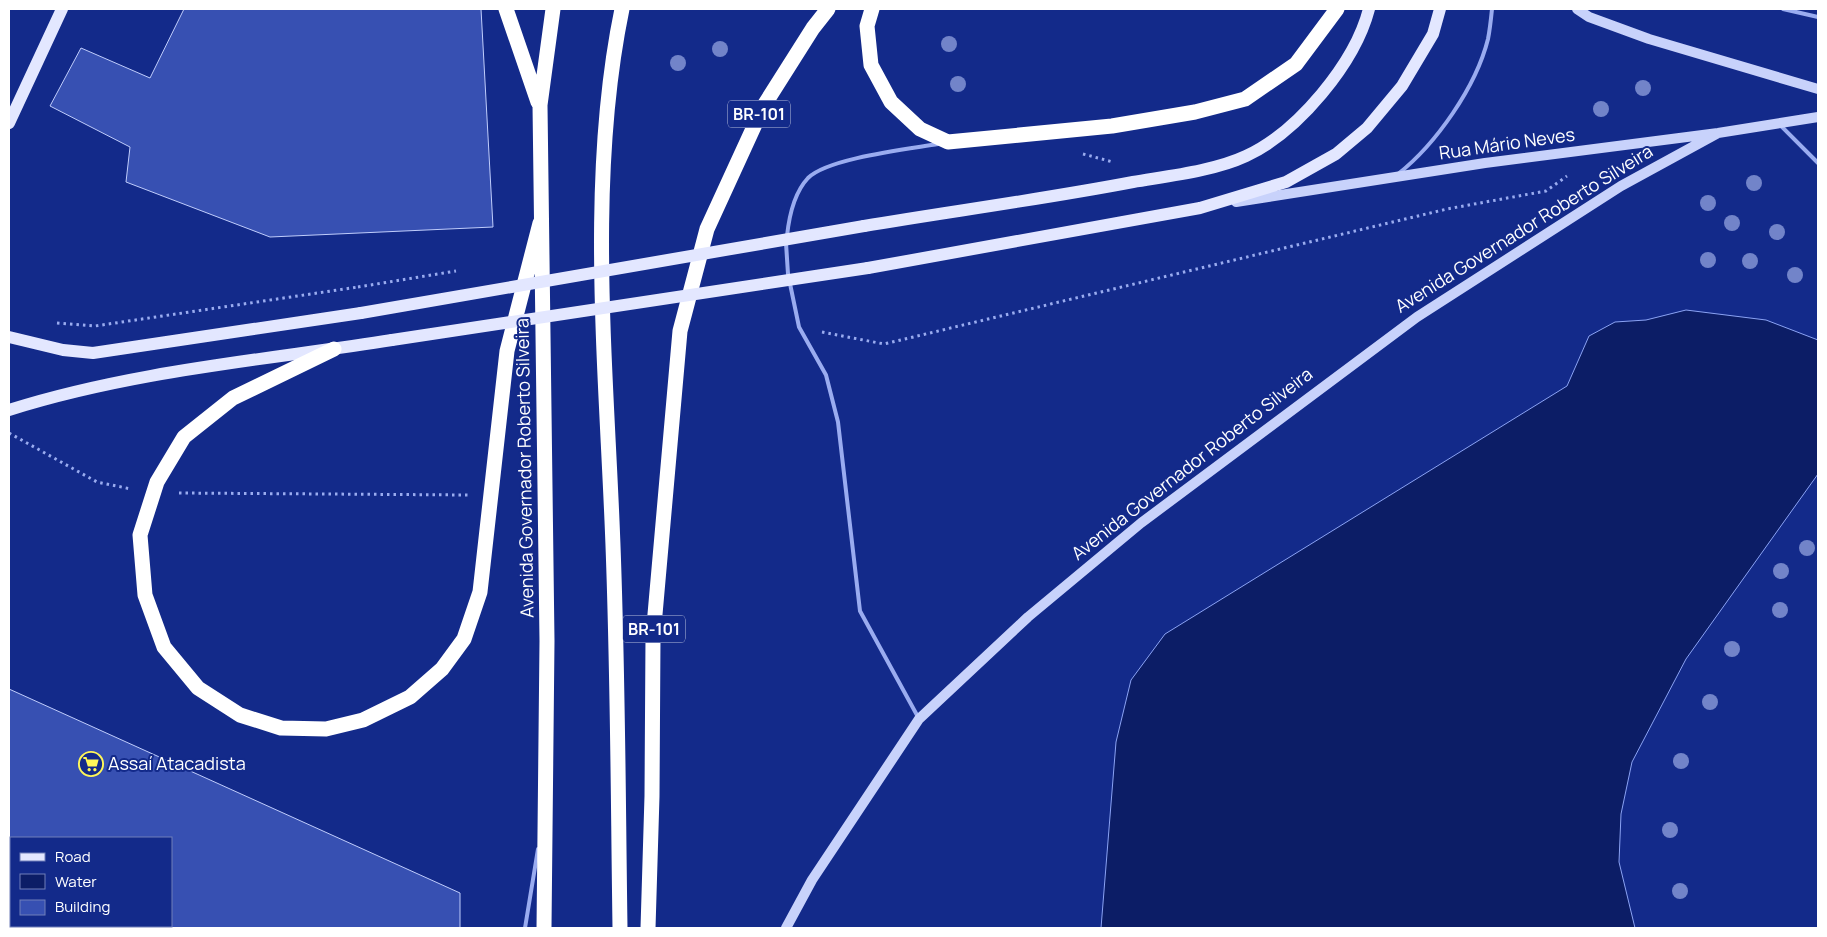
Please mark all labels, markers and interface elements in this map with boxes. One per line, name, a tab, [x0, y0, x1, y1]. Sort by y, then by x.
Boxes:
road number: BR-101	[728, 100, 790, 128]
street label: Rua Mário Neves	[1437, 122, 1576, 164]
street label: Avenida Governador Roberto Silveira	[1390, 139, 1657, 318]
street label: Avenida Governador Roberto Silveira	[509, 318, 539, 618]
street label: Avenida Governador Roberto Silveira	[1066, 362, 1317, 565]
road number: BR-101	[623, 616, 685, 642]
supermarket icon: Assaí Atacadista	[78, 751, 104, 777]
place label: Assaí Atacadista	[108, 751, 246, 775]
legend	[10, 837, 172, 927]
text: Road	[55, 846, 91, 867]
text: Water	[55, 871, 97, 892]
text: Building	[55, 896, 110, 917]

